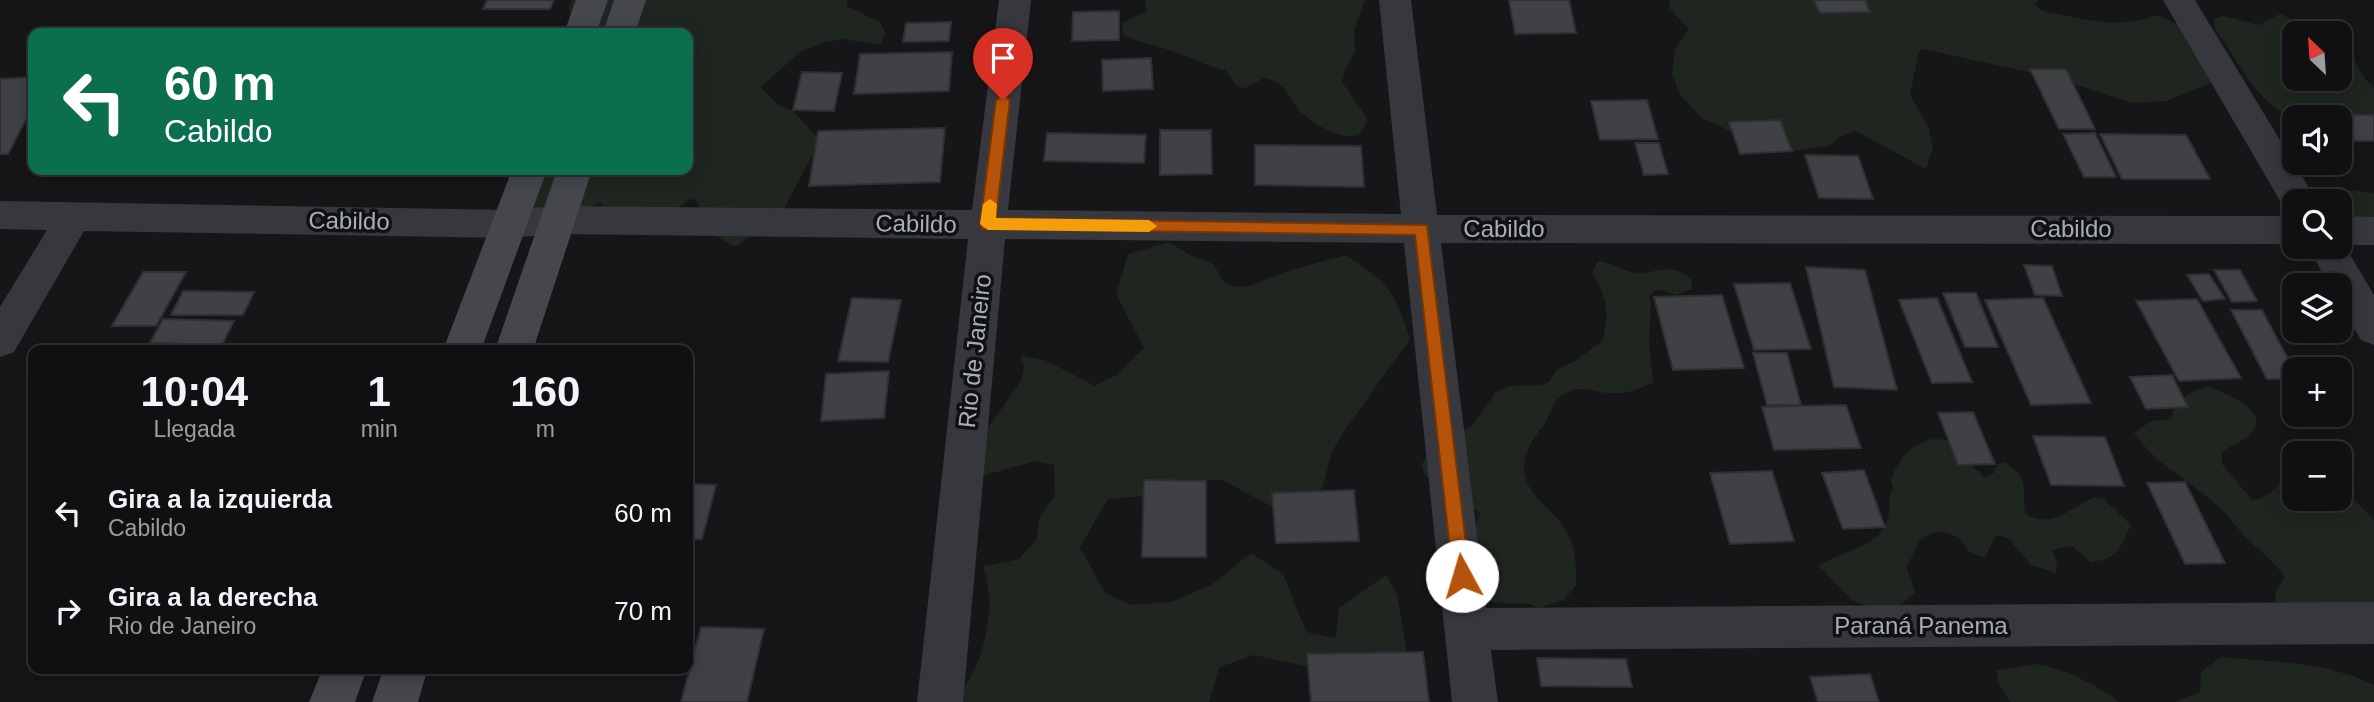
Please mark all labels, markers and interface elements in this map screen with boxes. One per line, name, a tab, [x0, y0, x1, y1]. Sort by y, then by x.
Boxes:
north arrow	[2282, 21, 2352, 91]
map controls	[2282, 21, 2352, 511]
pin	[973, 28, 1033, 100]
icon: arrive	[984, 39, 1022, 77]
icon: left	[49, 56, 140, 147]
text: 60 m	[164, 56, 276, 110]
button: sound	[2282, 105, 2352, 175]
text: Cabildo	[164, 113, 273, 149]
button: search	[2282, 189, 2352, 259]
street label: Cabildo	[308, 206, 390, 235]
street label: Cabildo	[875, 209, 957, 238]
street label: Cabildo	[1463, 215, 1545, 242]
street label: Cabildo	[2030, 215, 2112, 242]
street label: Rio de Janeiro	[953, 273, 996, 429]
button: layers	[2282, 273, 2352, 343]
button: +	[2282, 357, 2352, 427]
text: 10:04	[141, 368, 248, 415]
text: 1	[367, 368, 391, 415]
text: 160	[510, 368, 580, 415]
text: Llegada	[153, 416, 235, 442]
text: min	[361, 416, 398, 442]
text: m	[536, 416, 555, 442]
button: −	[2282, 441, 2352, 511]
text: Gira a la izquierda	[108, 484, 332, 514]
icon: left	[49, 494, 87, 532]
text: 60 m	[614, 498, 672, 528]
text: Cabildo	[108, 515, 186, 541]
position arrow	[1425, 539, 1499, 613]
text: Gira a la derecha	[108, 582, 318, 612]
icon: right	[49, 592, 87, 630]
text: 70 m	[614, 596, 672, 626]
street label: Paraná Panema	[1834, 612, 2008, 639]
text: Rio de Janeiro	[108, 613, 256, 639]

